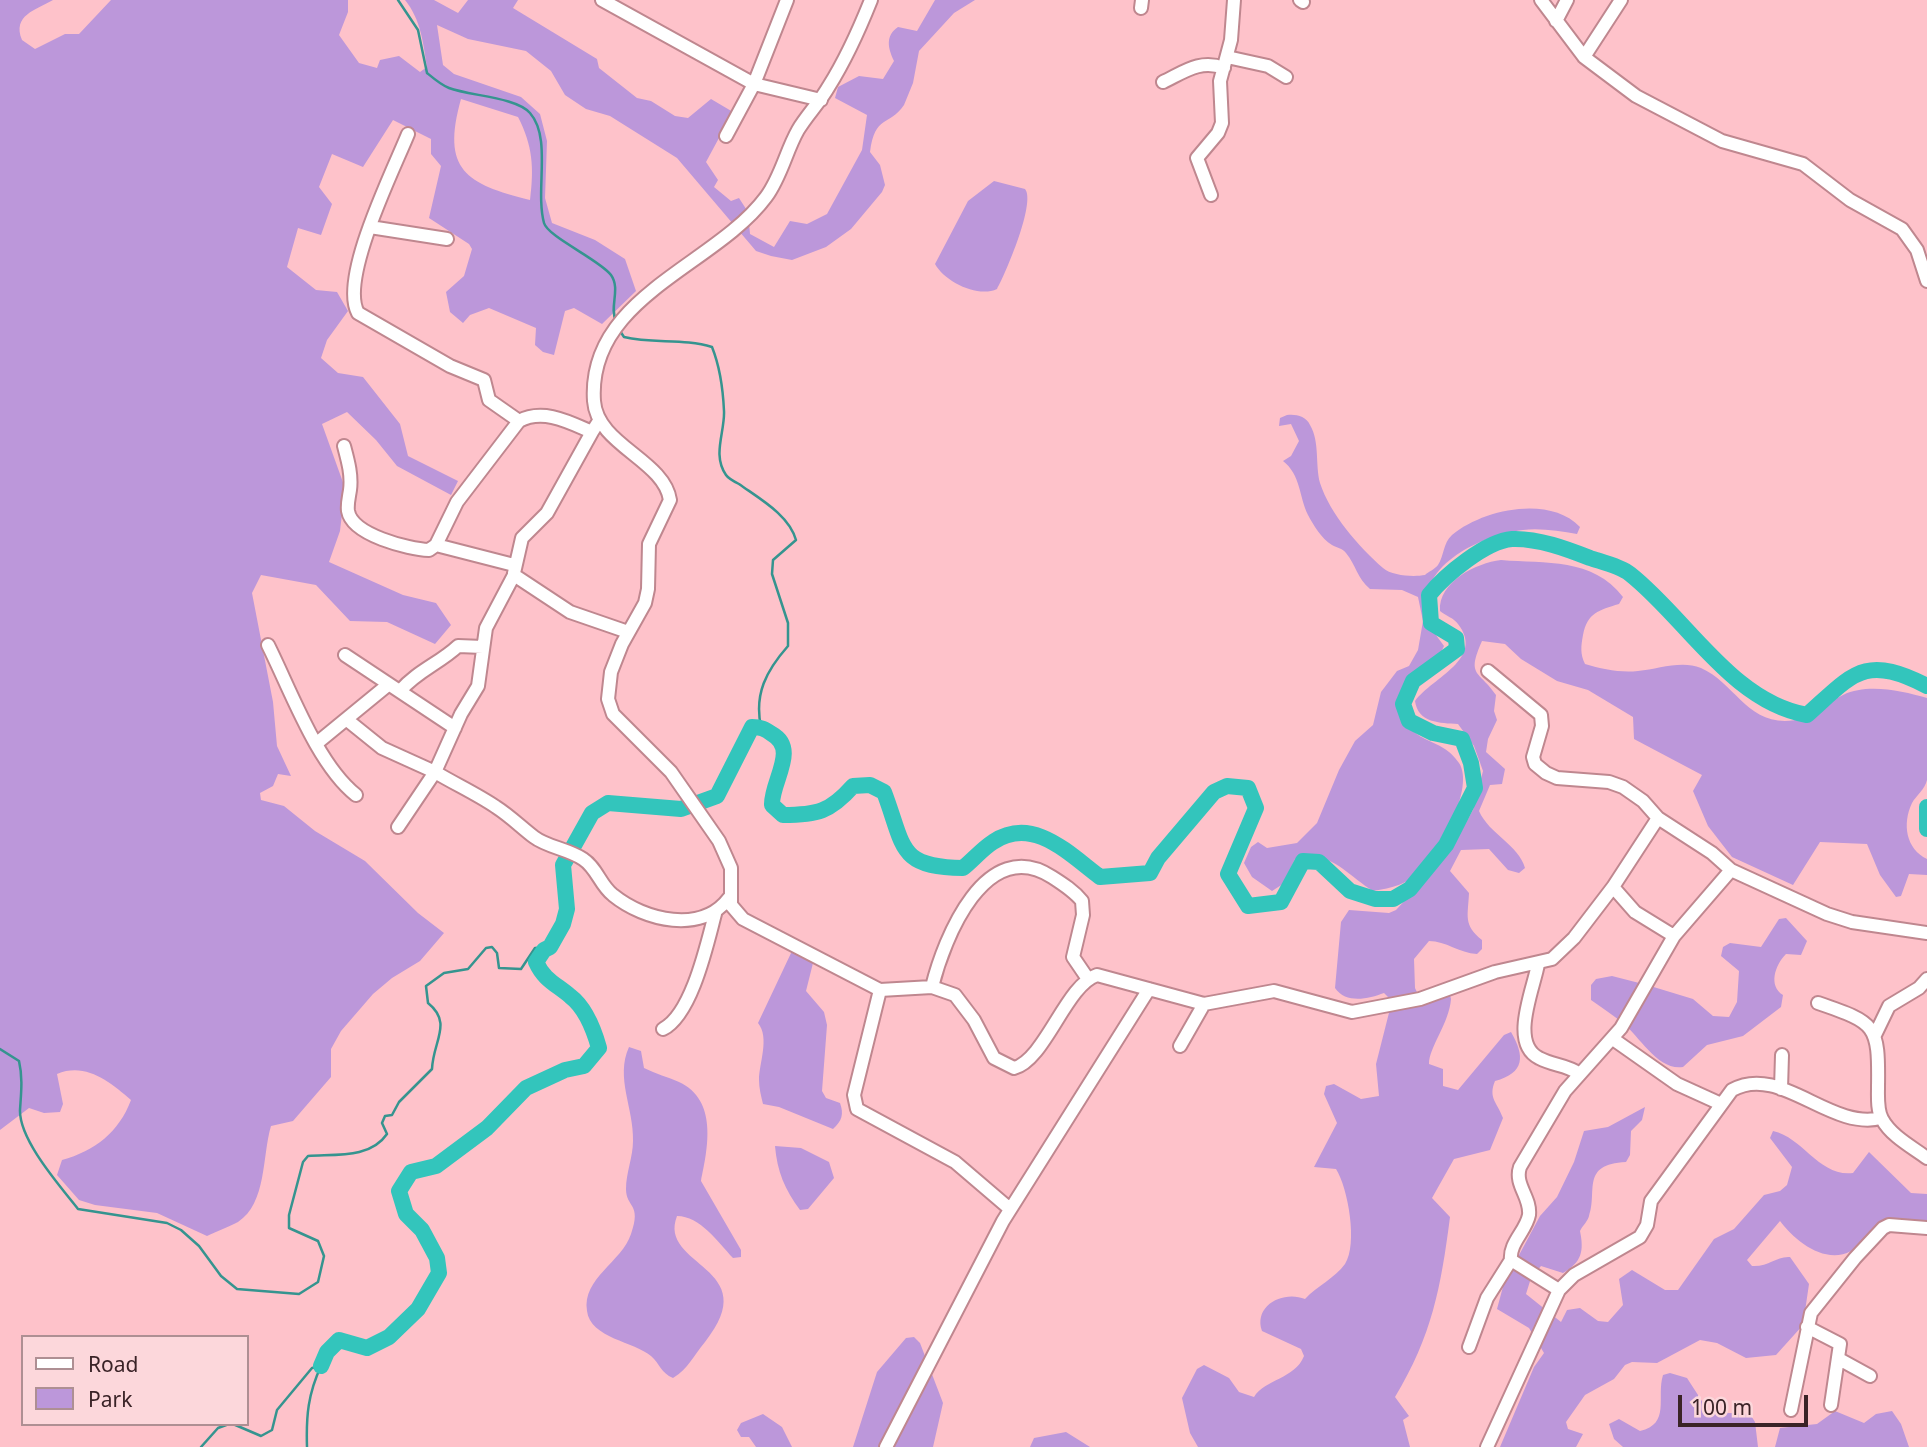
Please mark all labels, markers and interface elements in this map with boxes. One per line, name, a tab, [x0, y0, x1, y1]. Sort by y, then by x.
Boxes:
legend	[21, 1335, 248, 1426]
text: Road	[88, 1350, 138, 1378]
scale bar	[1682, 1380, 1812, 1424]
text: Park	[88, 1385, 132, 1413]
text: 100 m	[1691, 1393, 1752, 1421]

